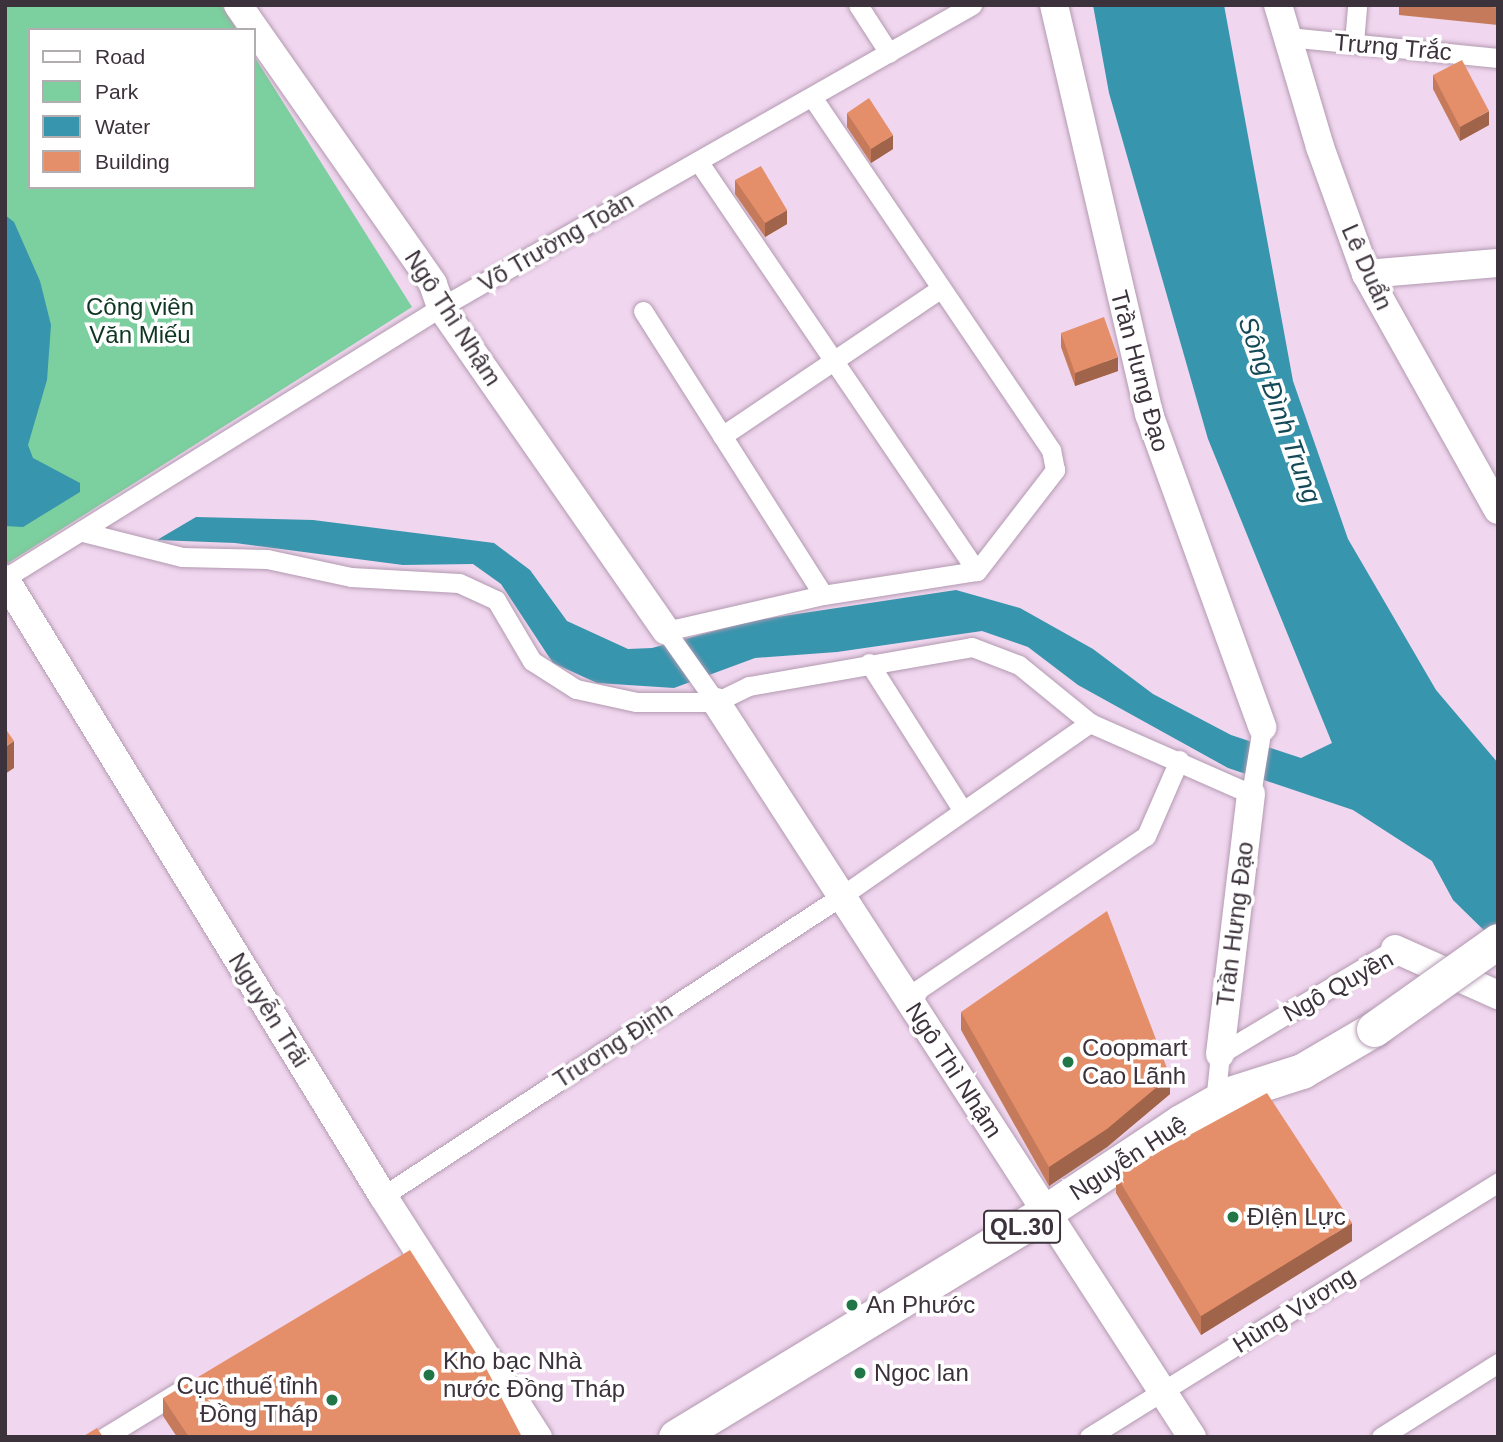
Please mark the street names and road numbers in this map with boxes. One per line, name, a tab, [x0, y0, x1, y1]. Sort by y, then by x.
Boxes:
street label: Trưng Trắc	[1333, 27, 1453, 67]
street label: Võ Trường Toản	[473, 186, 639, 298]
street label: Lê Duẩn	[1335, 220, 1399, 314]
street label: Ngô Thì Nhậm	[398, 245, 508, 391]
street label: Trần Hưng Đạo	[1105, 287, 1175, 455]
street label: Trần Hưng Đạo	[1211, 840, 1259, 1008]
street label: Ngô Quyền	[1278, 944, 1398, 1028]
street label: Nguyễn Trãi	[222, 947, 316, 1073]
street label: Trương Định	[548, 996, 678, 1094]
street label: Ngô Thì Nhậm	[899, 997, 1009, 1143]
street label: Nguyễn Huệ	[1064, 1110, 1192, 1206]
road number: QL.30	[982, 1208, 1062, 1246]
street label: Hùng Vương	[1228, 1261, 1360, 1359]

